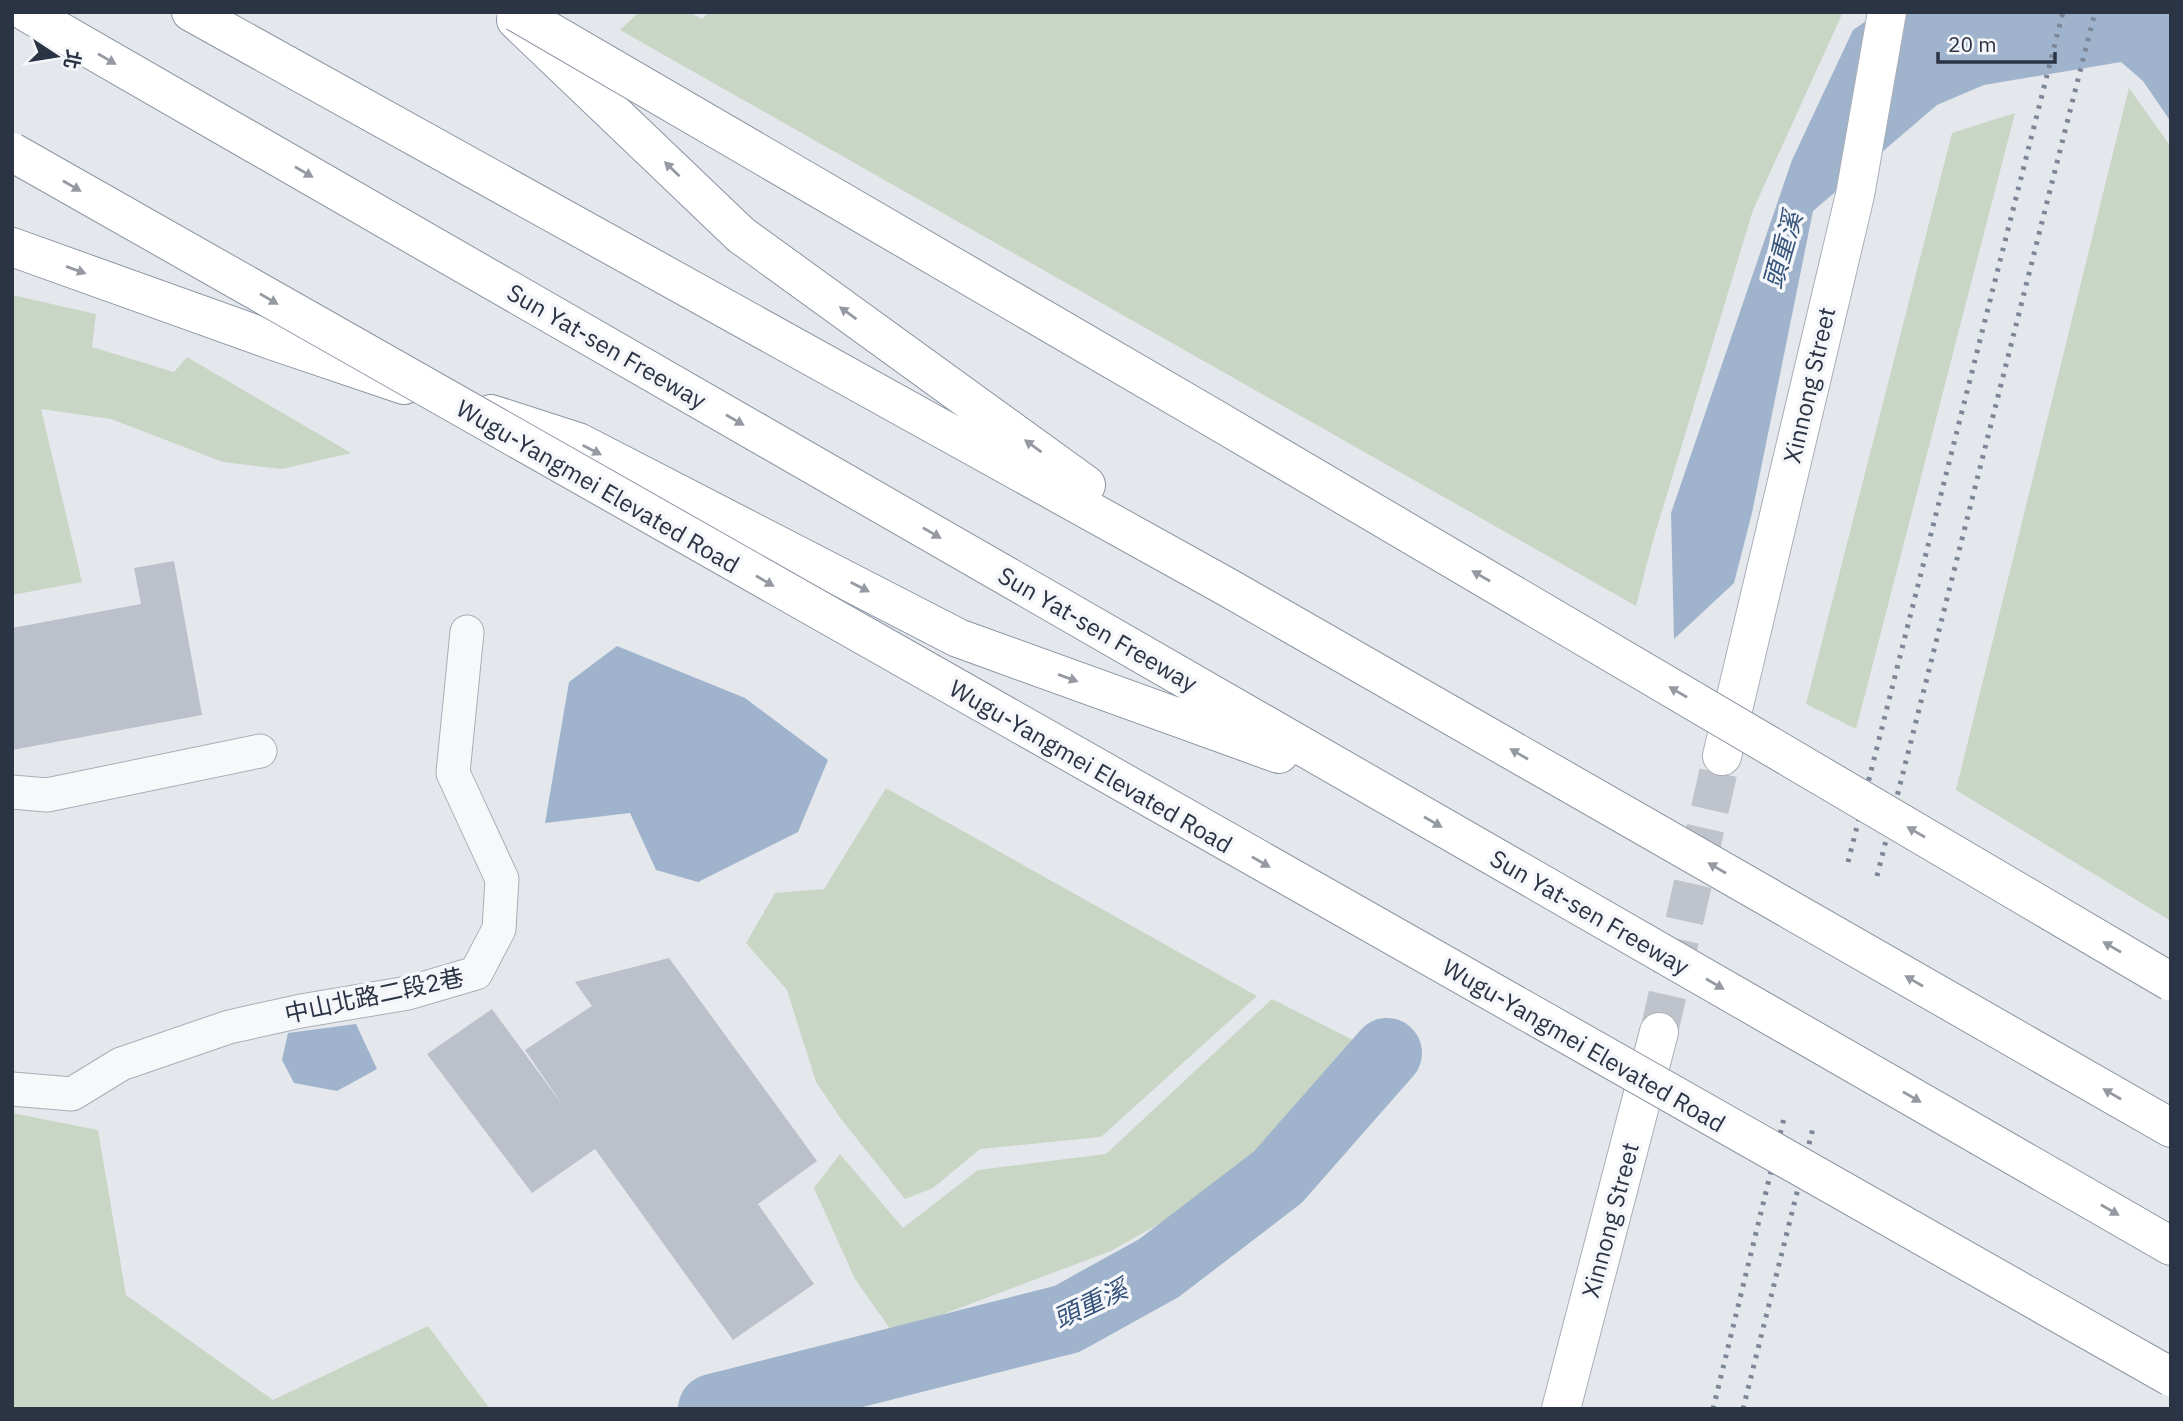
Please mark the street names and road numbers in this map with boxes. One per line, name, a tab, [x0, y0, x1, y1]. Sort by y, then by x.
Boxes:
street label: Sun Yat-sen Freeway	[502, 276, 713, 416]
street label: Xinnong Street	[1776, 304, 1842, 466]
street label: Wugu-Yangmei Elevated Road	[451, 392, 745, 580]
street label: Sun Yat-sen Freeway	[993, 559, 1204, 699]
street label: Wugu-Yangmei Elevated Road	[944, 672, 1238, 860]
street label: Sun Yat-sen Freeway	[1485, 842, 1696, 982]
street label: Wugu-Yangmei Elevated Road	[1437, 951, 1731, 1139]
street label: 中山北路二段2巷	[281, 960, 467, 1030]
street label: Xinnong Street	[1574, 1139, 1646, 1301]

